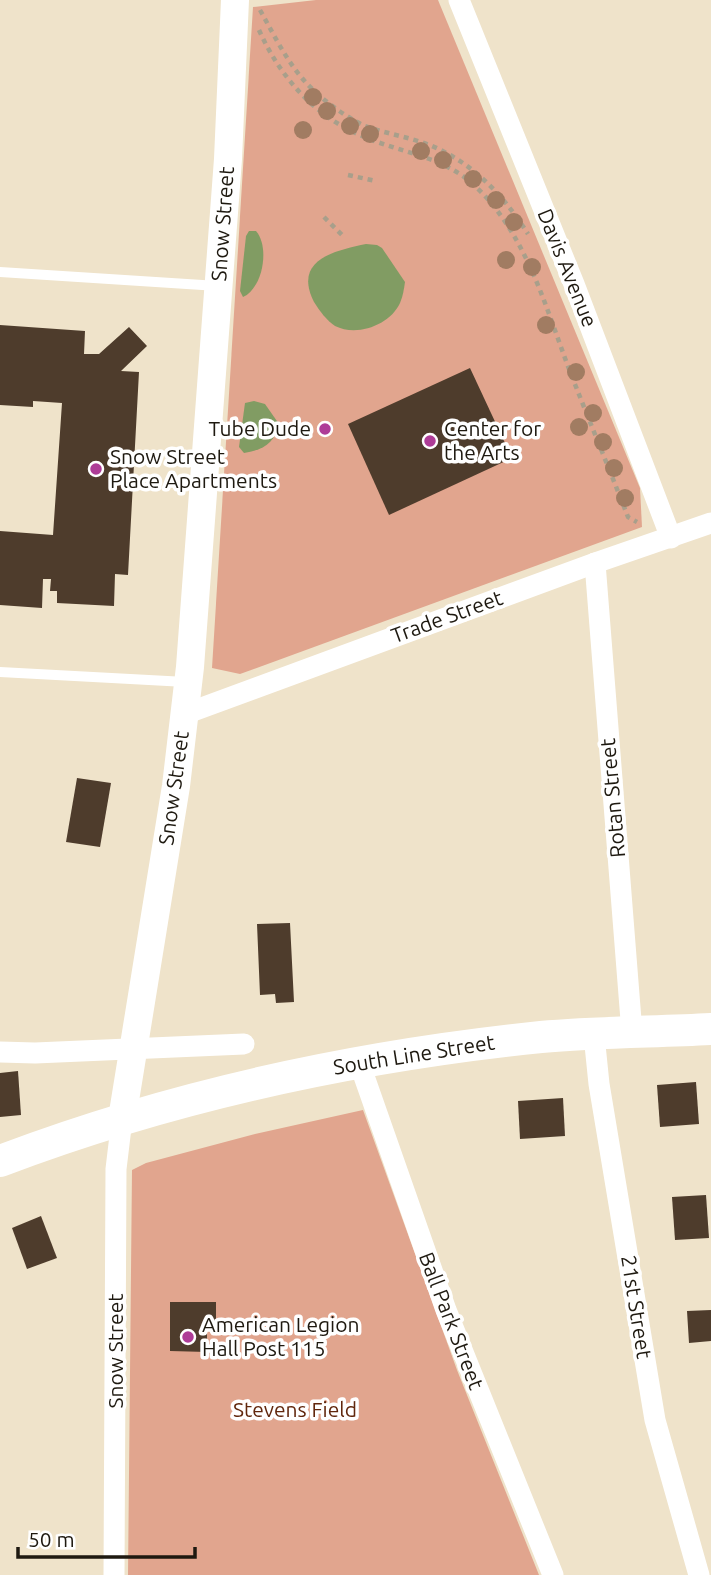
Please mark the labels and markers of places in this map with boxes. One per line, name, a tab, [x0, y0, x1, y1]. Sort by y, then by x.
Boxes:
place label: Tube Dude	[209, 416, 311, 440]
place label: Center for the Arts	[444, 416, 541, 464]
marker: Tube Dude	[317, 421, 333, 437]
marker: Center for the Arts	[422, 433, 438, 449]
place label: Snow Street Place Apartments	[110, 444, 277, 492]
marker: Snow Street Place Apartments	[88, 461, 104, 477]
place label: American Legion Hall Post 115	[202, 1312, 359, 1360]
marker: American Legion Hall Post 115	[180, 1329, 196, 1345]

